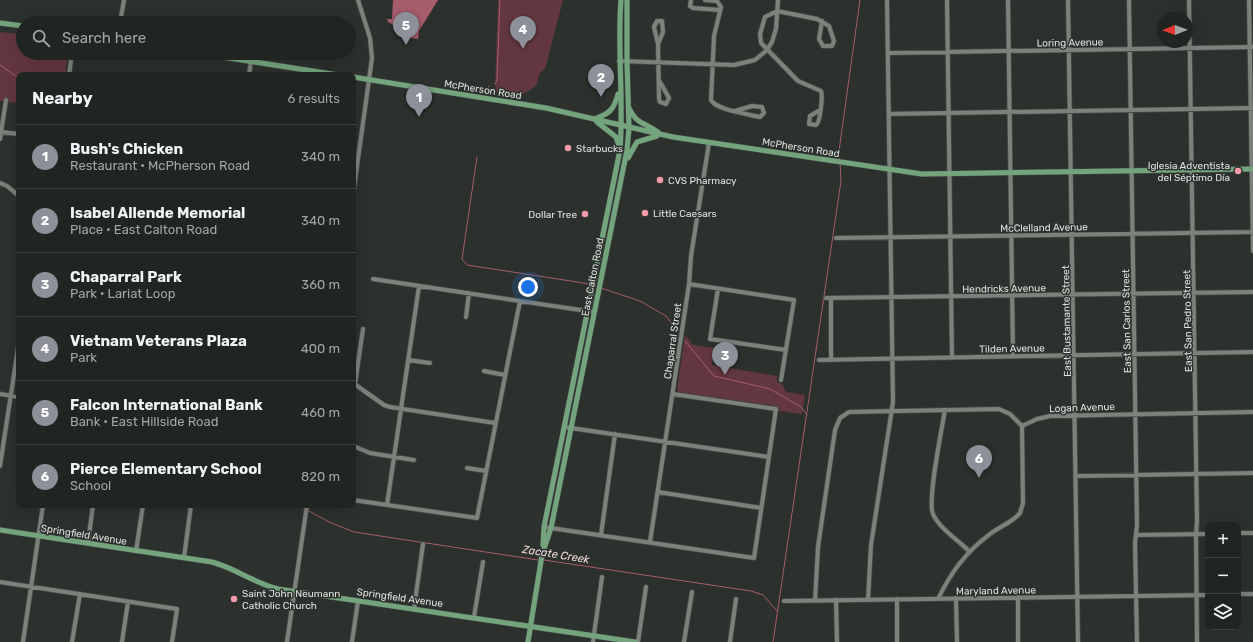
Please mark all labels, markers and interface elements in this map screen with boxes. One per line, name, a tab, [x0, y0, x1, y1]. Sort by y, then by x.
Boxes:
pin: 5	[393, 12, 419, 45]
north arrow	[1157, 12, 1193, 48]
search box	[16, 16, 356, 60]
pin: 4	[510, 16, 536, 49]
icon: search	[30, 27, 52, 49]
text: Search here	[62, 29, 146, 47]
street label: Loring Avenue	[1037, 36, 1104, 50]
pin: 2	[588, 64, 614, 97]
street label: McPherson Road	[443, 78, 523, 102]
pin: 1	[406, 84, 432, 117]
text: Nearby	[32, 88, 93, 108]
text: 6 results	[288, 91, 340, 106]
street label: McPherson Road	[761, 136, 841, 160]
text: Bush's Chicken	[70, 140, 183, 158]
marker: Starbucks	[563, 143, 573, 153]
place label: Starbucks	[576, 143, 623, 155]
text: 1	[42, 149, 48, 164]
text: 340 m	[301, 149, 340, 164]
text: Restaurant · McPherson Road	[70, 158, 250, 173]
place label: Iglesia Adventista del Séptimo Día	[1148, 160, 1230, 184]
marker: Iglesia Adventista del Séptimo Día	[1233, 166, 1243, 176]
marker: CVS Pharmacy	[655, 175, 665, 185]
place label: CVS Pharmacy	[668, 175, 737, 187]
text: Isabel Allende Memorial	[70, 204, 245, 222]
marker: Little Caesars	[640, 208, 650, 218]
place label: Little Caesars	[653, 208, 717, 220]
place label: Dollar Tree	[528, 209, 577, 221]
marker: Dollar Tree	[580, 209, 590, 219]
text: 2	[41, 213, 49, 228]
text: 340 m	[301, 213, 340, 228]
street label: McClelland Avenue	[1000, 221, 1088, 235]
text: Place · East Calton Road	[70, 222, 217, 237]
street label: East Calton Road	[580, 237, 606, 317]
street label: East Bustamante Street	[1060, 265, 1074, 377]
text: Chaparral Park	[70, 268, 182, 286]
street label: East San Carlos Street	[1120, 269, 1134, 373]
street label: East San Pedro Street	[1181, 270, 1195, 372]
text: 3	[41, 277, 49, 292]
text: 360 m	[301, 277, 340, 292]
your location	[518, 277, 538, 297]
street label: Hendricks Avenue	[962, 282, 1046, 296]
text: Park · Lariat Loop	[70, 286, 175, 301]
street label: Chaparral Street	[662, 302, 684, 380]
text: Vietnam Veterans Plaza	[70, 332, 247, 350]
text: 4	[41, 341, 49, 356]
text: 400 m	[301, 341, 340, 356]
pin: 3	[712, 342, 738, 375]
street label: Tilden Avenue	[979, 342, 1045, 356]
text: Park	[70, 350, 97, 365]
text: Falcon International Bank	[70, 396, 263, 414]
street label: Logan Avenue	[1049, 401, 1116, 415]
text: 5	[41, 405, 49, 420]
text: 460 m	[301, 405, 340, 420]
text: Bank · East Hillside Road	[70, 414, 218, 429]
pin: 6	[966, 445, 992, 478]
text: Pierce Elementary School	[70, 460, 262, 478]
text: 6	[41, 469, 49, 484]
text: 820 m	[301, 469, 340, 484]
text: School	[70, 478, 111, 493]
street label: Springfield Avenue	[40, 522, 128, 548]
map controls	[1205, 522, 1241, 630]
button: +	[1205, 522, 1241, 558]
water label: Zacate Creek	[520, 543, 591, 566]
button: −	[1205, 558, 1241, 594]
street label: Maryland Avenue	[956, 584, 1036, 598]
street label: Springfield Avenue	[356, 586, 444, 610]
place label: Saint John Neumann Catholic Church	[242, 588, 340, 612]
marker: Saint John Neumann Catholic Church	[229, 594, 239, 604]
button: layers	[1205, 594, 1241, 630]

